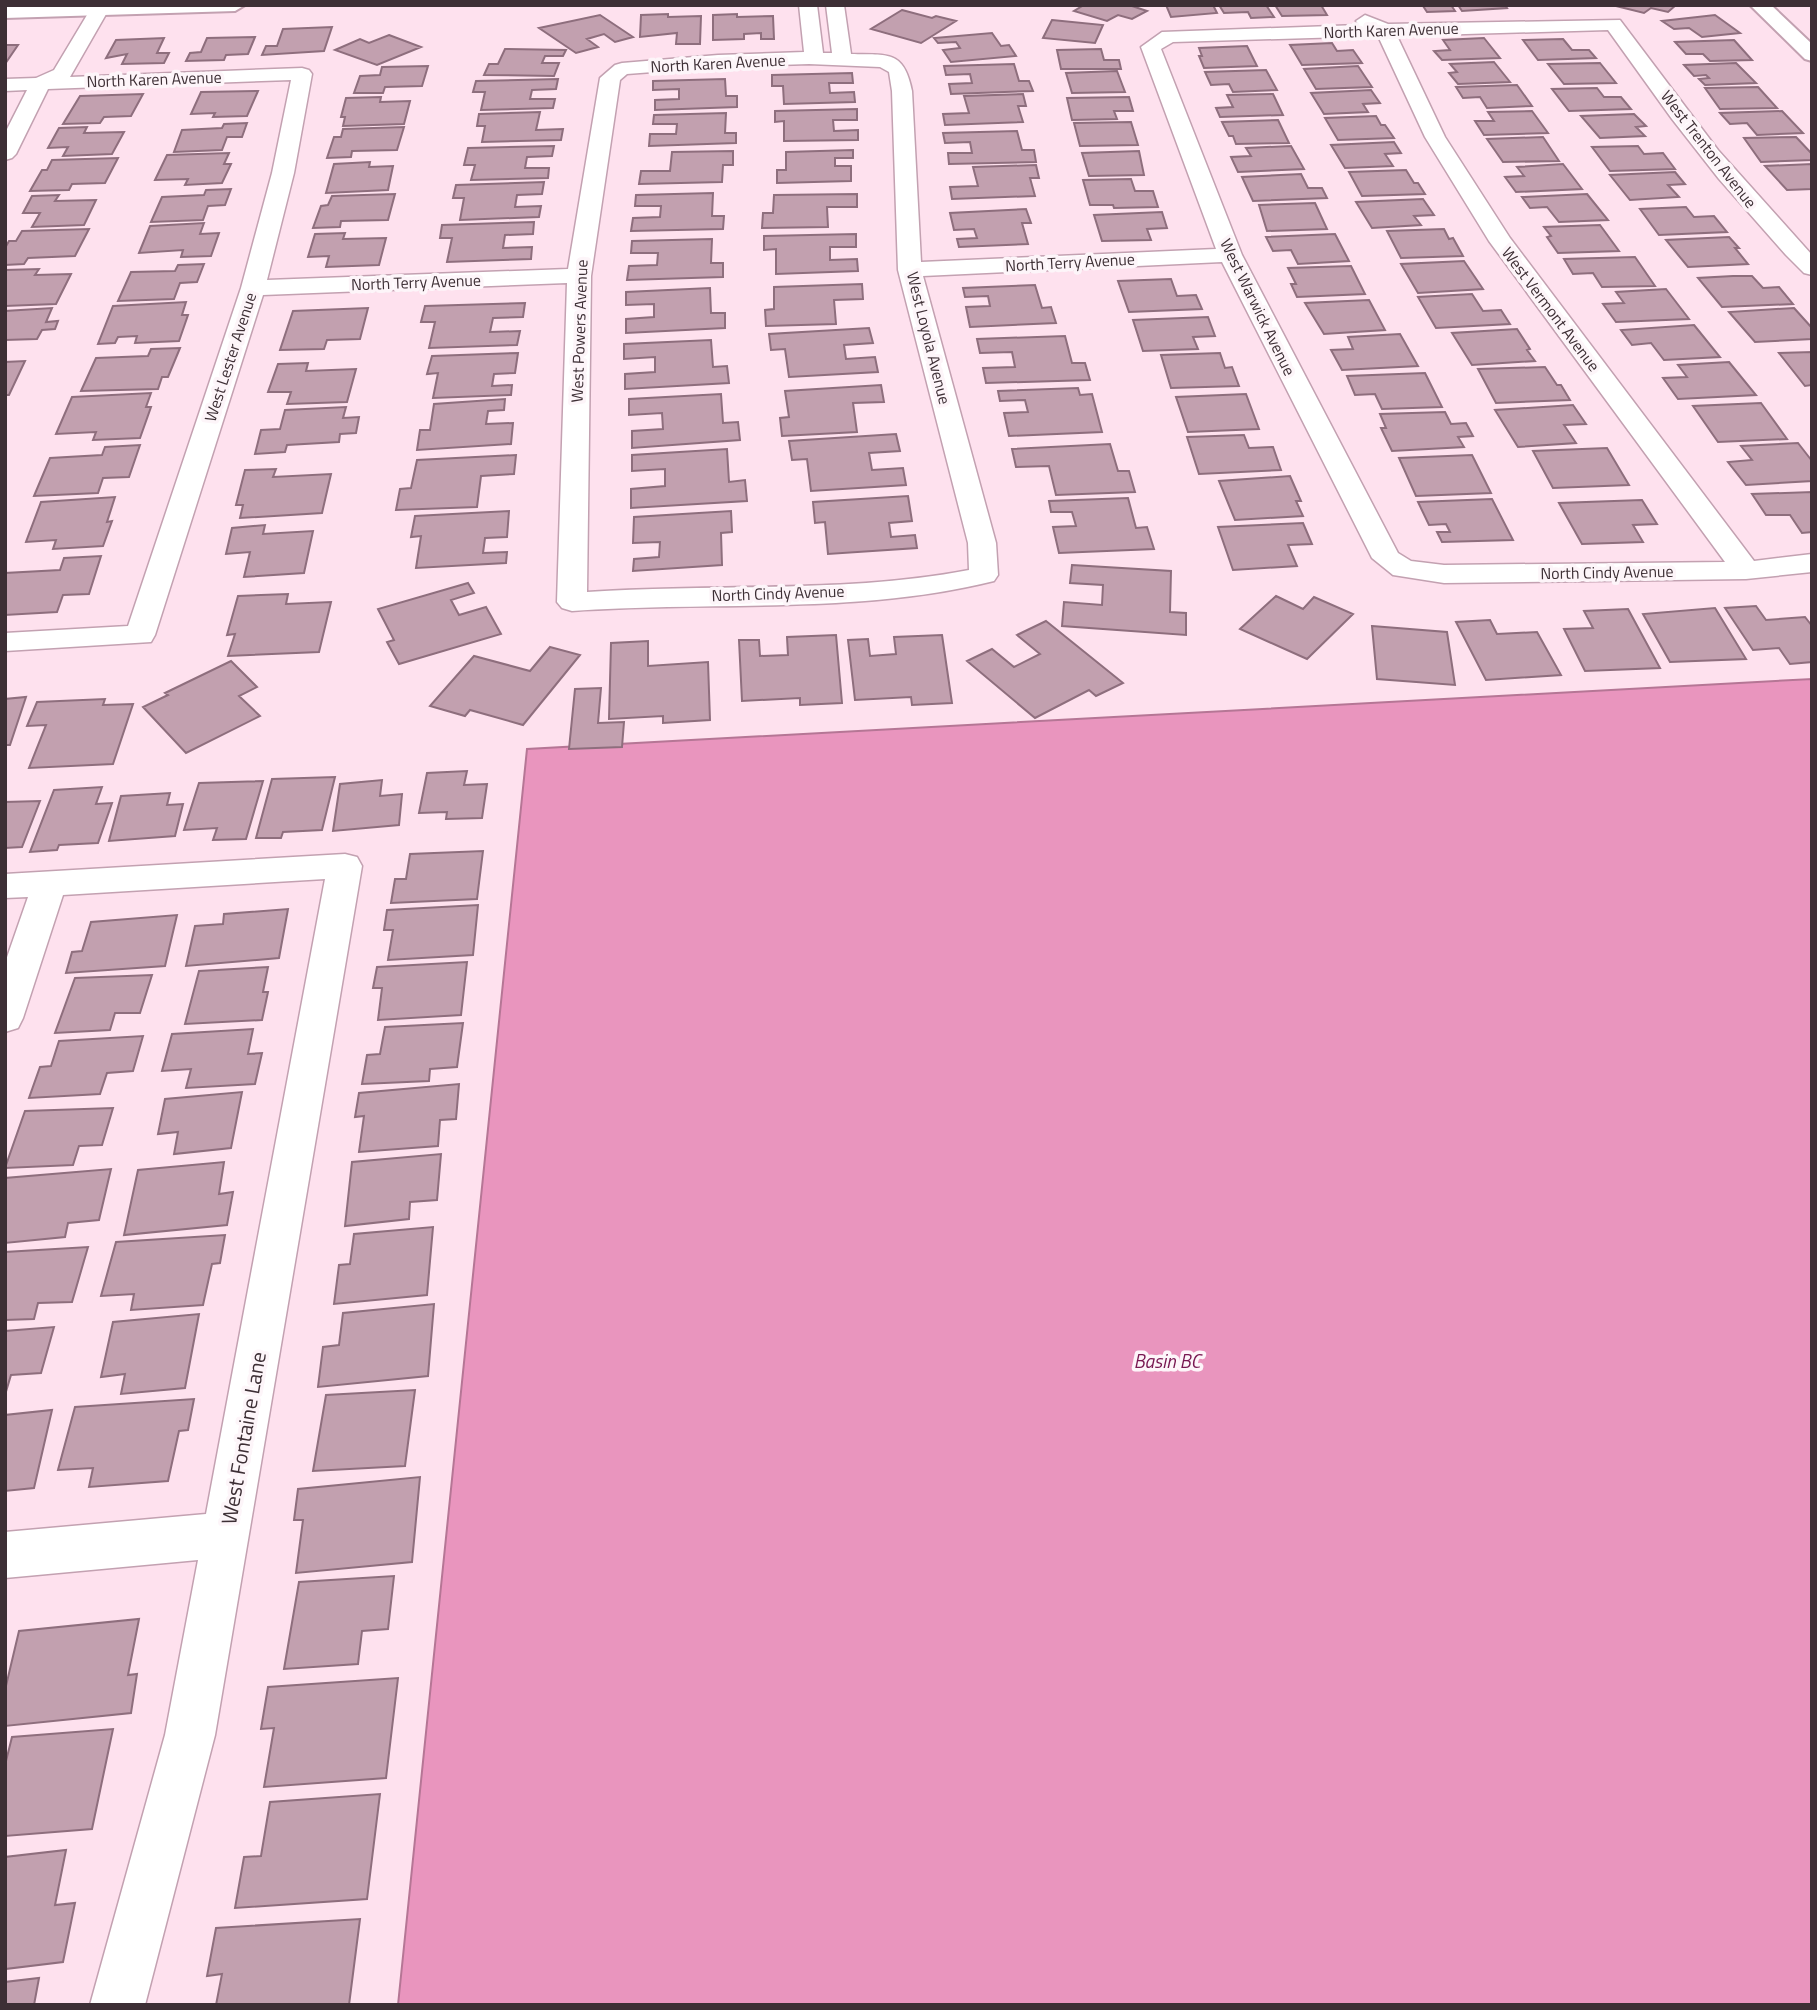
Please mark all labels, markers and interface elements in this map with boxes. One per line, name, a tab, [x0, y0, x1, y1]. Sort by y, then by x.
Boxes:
street label: North Karen Avenue	[1323, 16, 1459, 44]
street label: North Karen Avenue	[650, 47, 786, 79]
street label: North Karen Avenue	[86, 65, 222, 93]
street label: West Trenton Avenue	[1655, 85, 1763, 213]
street label: West Warwick Avenue	[1214, 234, 1302, 380]
street label: West Vermont Avenue	[1496, 242, 1606, 376]
street label: North Terry Avenue	[1005, 247, 1135, 277]
street label: West Powers Avenue	[565, 259, 593, 403]
street label: North Terry Avenue	[351, 268, 481, 296]
street label: West Loyola Avenue	[901, 269, 957, 407]
street label: West Lester Avenue	[198, 289, 262, 425]
street label: North Cindy Avenue	[1540, 559, 1674, 585]
street label: North Cindy Avenue	[711, 579, 845, 607]
water label: Basin BC	[1134, 1346, 1203, 1375]
street label: West Fontaine Lane	[212, 1349, 274, 1527]

